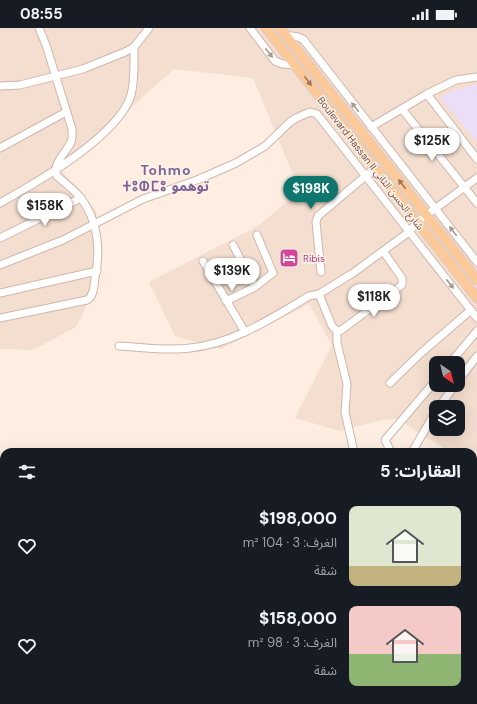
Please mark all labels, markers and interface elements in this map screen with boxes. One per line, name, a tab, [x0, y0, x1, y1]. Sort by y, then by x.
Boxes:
text: 08:55	[20, 4, 63, 24]
one-way arrow	[264, 47, 273, 58]
one-way arrow	[303, 75, 312, 86]
street label: Boulevard Hassan II شارع الحسن الثاني	[314, 94, 427, 233]
one-way arrow	[351, 101, 359, 112]
pin: $125K	[404, 128, 460, 162]
text: $125K	[414, 132, 450, 149]
district label: Tohmo ⵜⵓⵀⵎⵓ توهمو	[123, 161, 209, 195]
pin: $198K	[283, 176, 339, 210]
one-way arrow	[398, 178, 406, 189]
text: $198K	[292, 180, 330, 197]
pin: $158K	[17, 193, 73, 227]
text: $158K	[26, 197, 64, 214]
one-way arrow	[449, 225, 457, 236]
hotel icon: Ribis	[278, 247, 300, 269]
place label: Ribis	[303, 252, 325, 265]
pin: $139K	[204, 258, 260, 292]
text: $139K	[214, 262, 250, 279]
one-way arrow	[446, 278, 455, 289]
pin: $118K	[346, 284, 402, 318]
text: $118K	[357, 288, 391, 305]
north arrow	[429, 356, 465, 392]
map controls	[429, 356, 465, 436]
button: layers	[429, 400, 465, 436]
text: العقارات: 5	[380, 460, 461, 482]
icon: filters	[16, 461, 38, 483]
text: $198,000	[259, 507, 337, 529]
icon: home	[381, 522, 429, 570]
text: الغرف: 3 · 104 m²	[243, 534, 337, 551]
icon: heart	[16, 535, 38, 557]
text: شقة	[314, 562, 337, 579]
text: $158,000	[259, 607, 337, 629]
icon: home	[381, 622, 429, 670]
text: الغرف: 3 · 98 m²	[248, 634, 337, 651]
icon: heart	[16, 635, 38, 657]
text: شقة	[314, 662, 337, 679]

